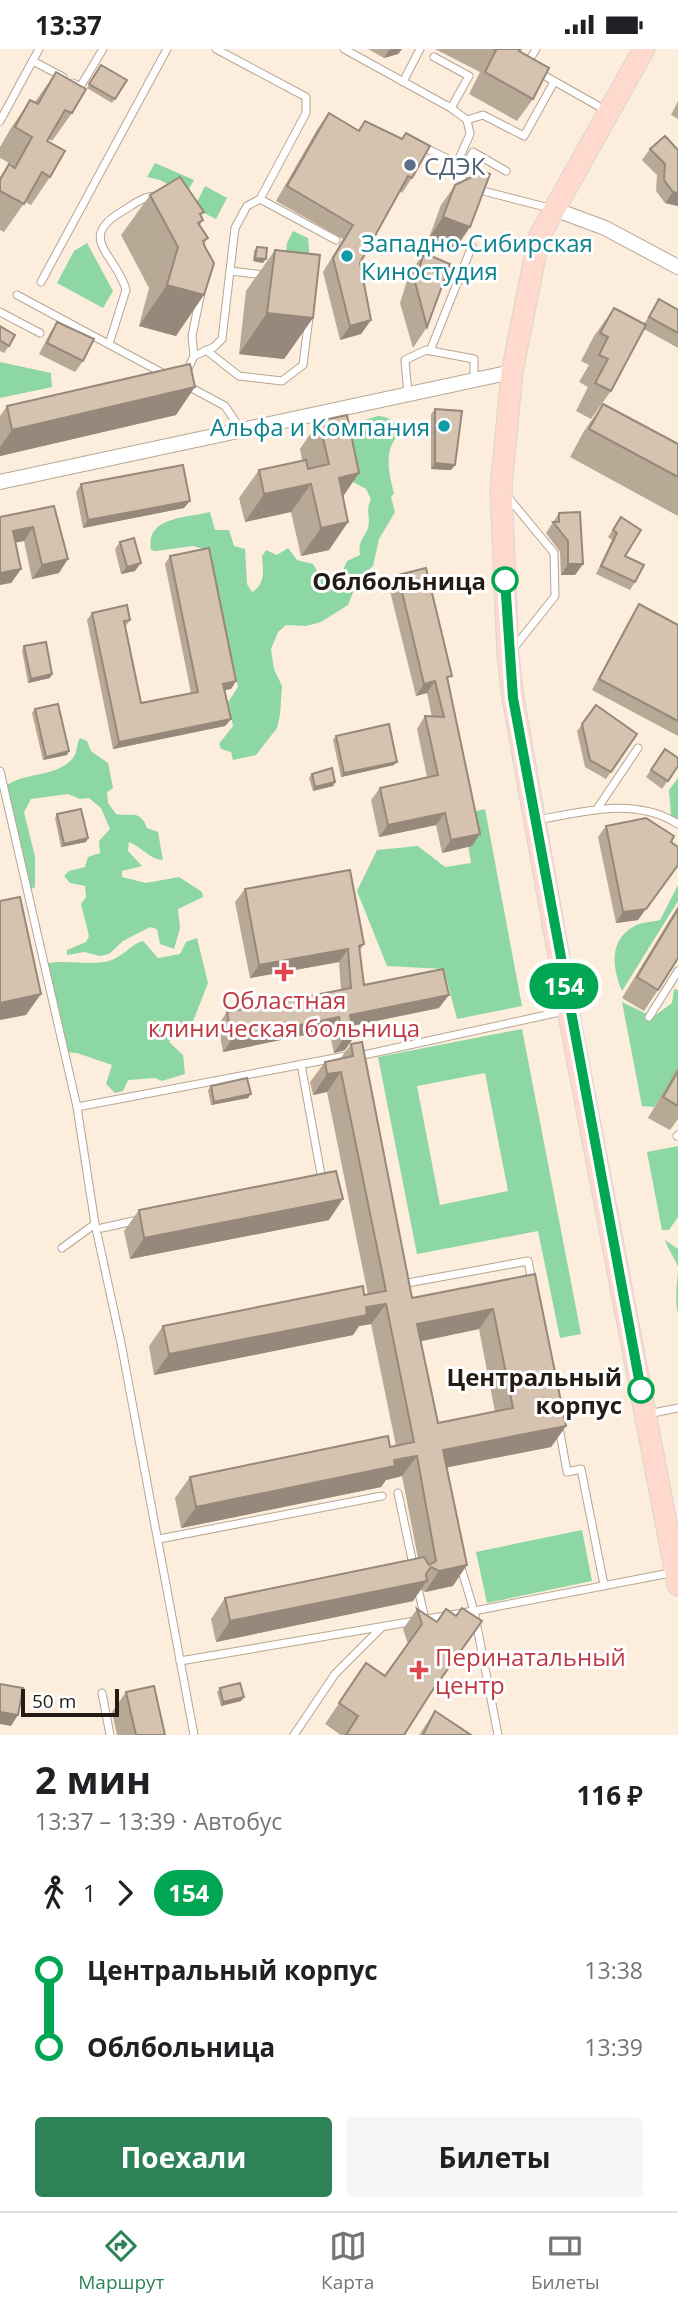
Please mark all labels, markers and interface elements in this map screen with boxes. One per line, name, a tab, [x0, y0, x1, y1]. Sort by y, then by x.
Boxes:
text: 13:37	[35, 7, 102, 43]
place label: СДЭК	[424, 149, 486, 182]
marker: СДЭК	[402, 157, 418, 173]
place label: Западно-Сибирская Киностудия	[361, 226, 593, 287]
marker: Западно-Сибирская Киностудия	[339, 248, 355, 264]
place label: Альфа и Компания	[210, 410, 430, 443]
marker: Альфа и Компания	[436, 418, 452, 434]
place label: Облбольница	[312, 564, 486, 597]
marker: Облбольница	[492, 567, 518, 593]
marker: Областная клиническая больница	[274, 962, 294, 982]
line badge: 154	[524, 963, 604, 1009]
text: 154	[543, 969, 585, 1002]
place label: Областная клиническая больница	[148, 983, 420, 1044]
place label: Центральный корпус	[446, 1360, 622, 1421]
marker: Центральный корпус	[628, 1377, 654, 1403]
place label: Перинатальный центр	[435, 1640, 626, 1701]
marker: Перинатальный центр	[409, 1660, 429, 1680]
scale bar	[21, 1686, 119, 1718]
text: 50 m	[32, 1688, 76, 1714]
text: 2 мин	[35, 1753, 151, 1805]
text: 116 ₽	[577, 1777, 643, 1813]
text: 13:37 – 13:39 · Автобус	[35, 1805, 282, 1837]
icon: walk	[35, 1874, 73, 1912]
icon: forward	[106, 1874, 144, 1912]
text: 154	[168, 1876, 209, 1909]
text: 1	[83, 1877, 96, 1909]
text: Центральный корпус	[87, 1952, 378, 1988]
text: 13:38	[584, 1954, 643, 1986]
text: Облбольница	[87, 2029, 275, 2065]
text: 13:39	[584, 2031, 643, 2063]
button: Поехали	[35, 2117, 332, 2197]
button: Билеты	[346, 2117, 643, 2197]
tab: Маршрут	[78, 2227, 165, 2295]
tab: Карта	[321, 2227, 374, 2295]
tab: Билеты	[531, 2227, 600, 2295]

